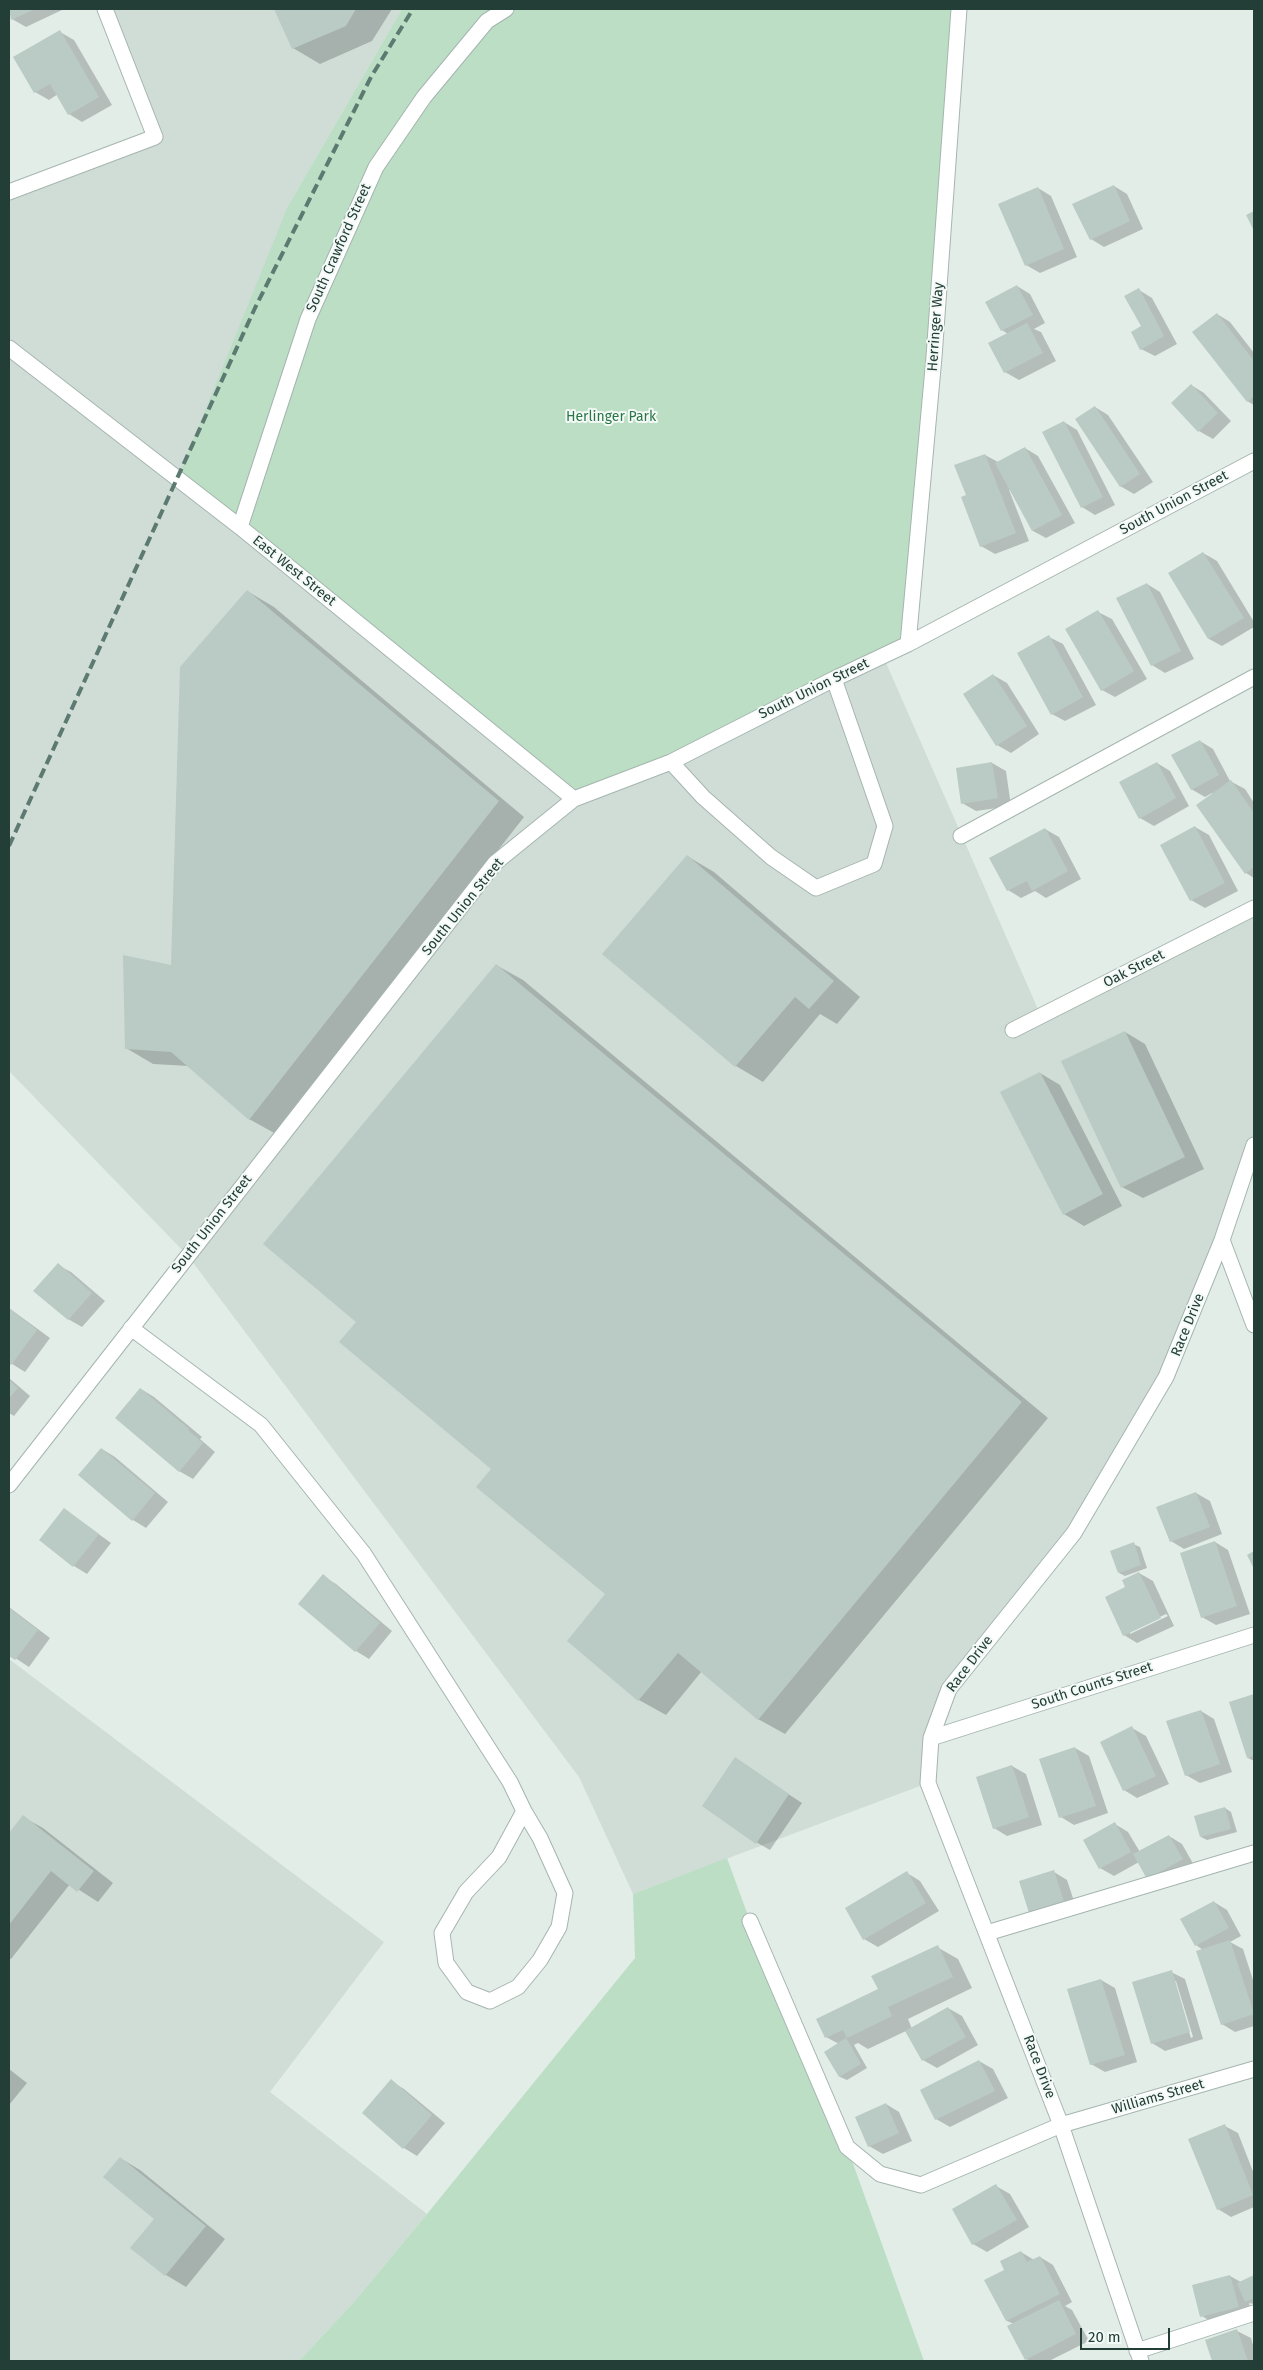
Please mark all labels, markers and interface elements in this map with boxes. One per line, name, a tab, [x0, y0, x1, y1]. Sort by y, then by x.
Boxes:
street label: South Crawford Street	[303, 181, 375, 315]
street label: Herringer Way	[925, 282, 947, 372]
park label: Herlinger Park	[566, 409, 656, 425]
street label: South Union Street	[1117, 467, 1231, 539]
street label: East West Street	[249, 532, 339, 610]
street label: South Union Street	[756, 655, 872, 723]
street label: South Union Street	[419, 855, 507, 959]
street label: Oak Street	[1101, 947, 1167, 991]
street label: South Union Street	[168, 1171, 256, 1277]
street label: Race Drive	[1168, 1291, 1208, 1359]
street label: Race Drive	[943, 1632, 997, 1696]
street label: South Counts Street	[1029, 1658, 1155, 1714]
street label: Race Drive	[1019, 2033, 1059, 2101]
street label: Williams Street	[1110, 2076, 1206, 2118]
scale bar	[1083, 2318, 1173, 2350]
text: 20 m	[1088, 2328, 1121, 2346]

